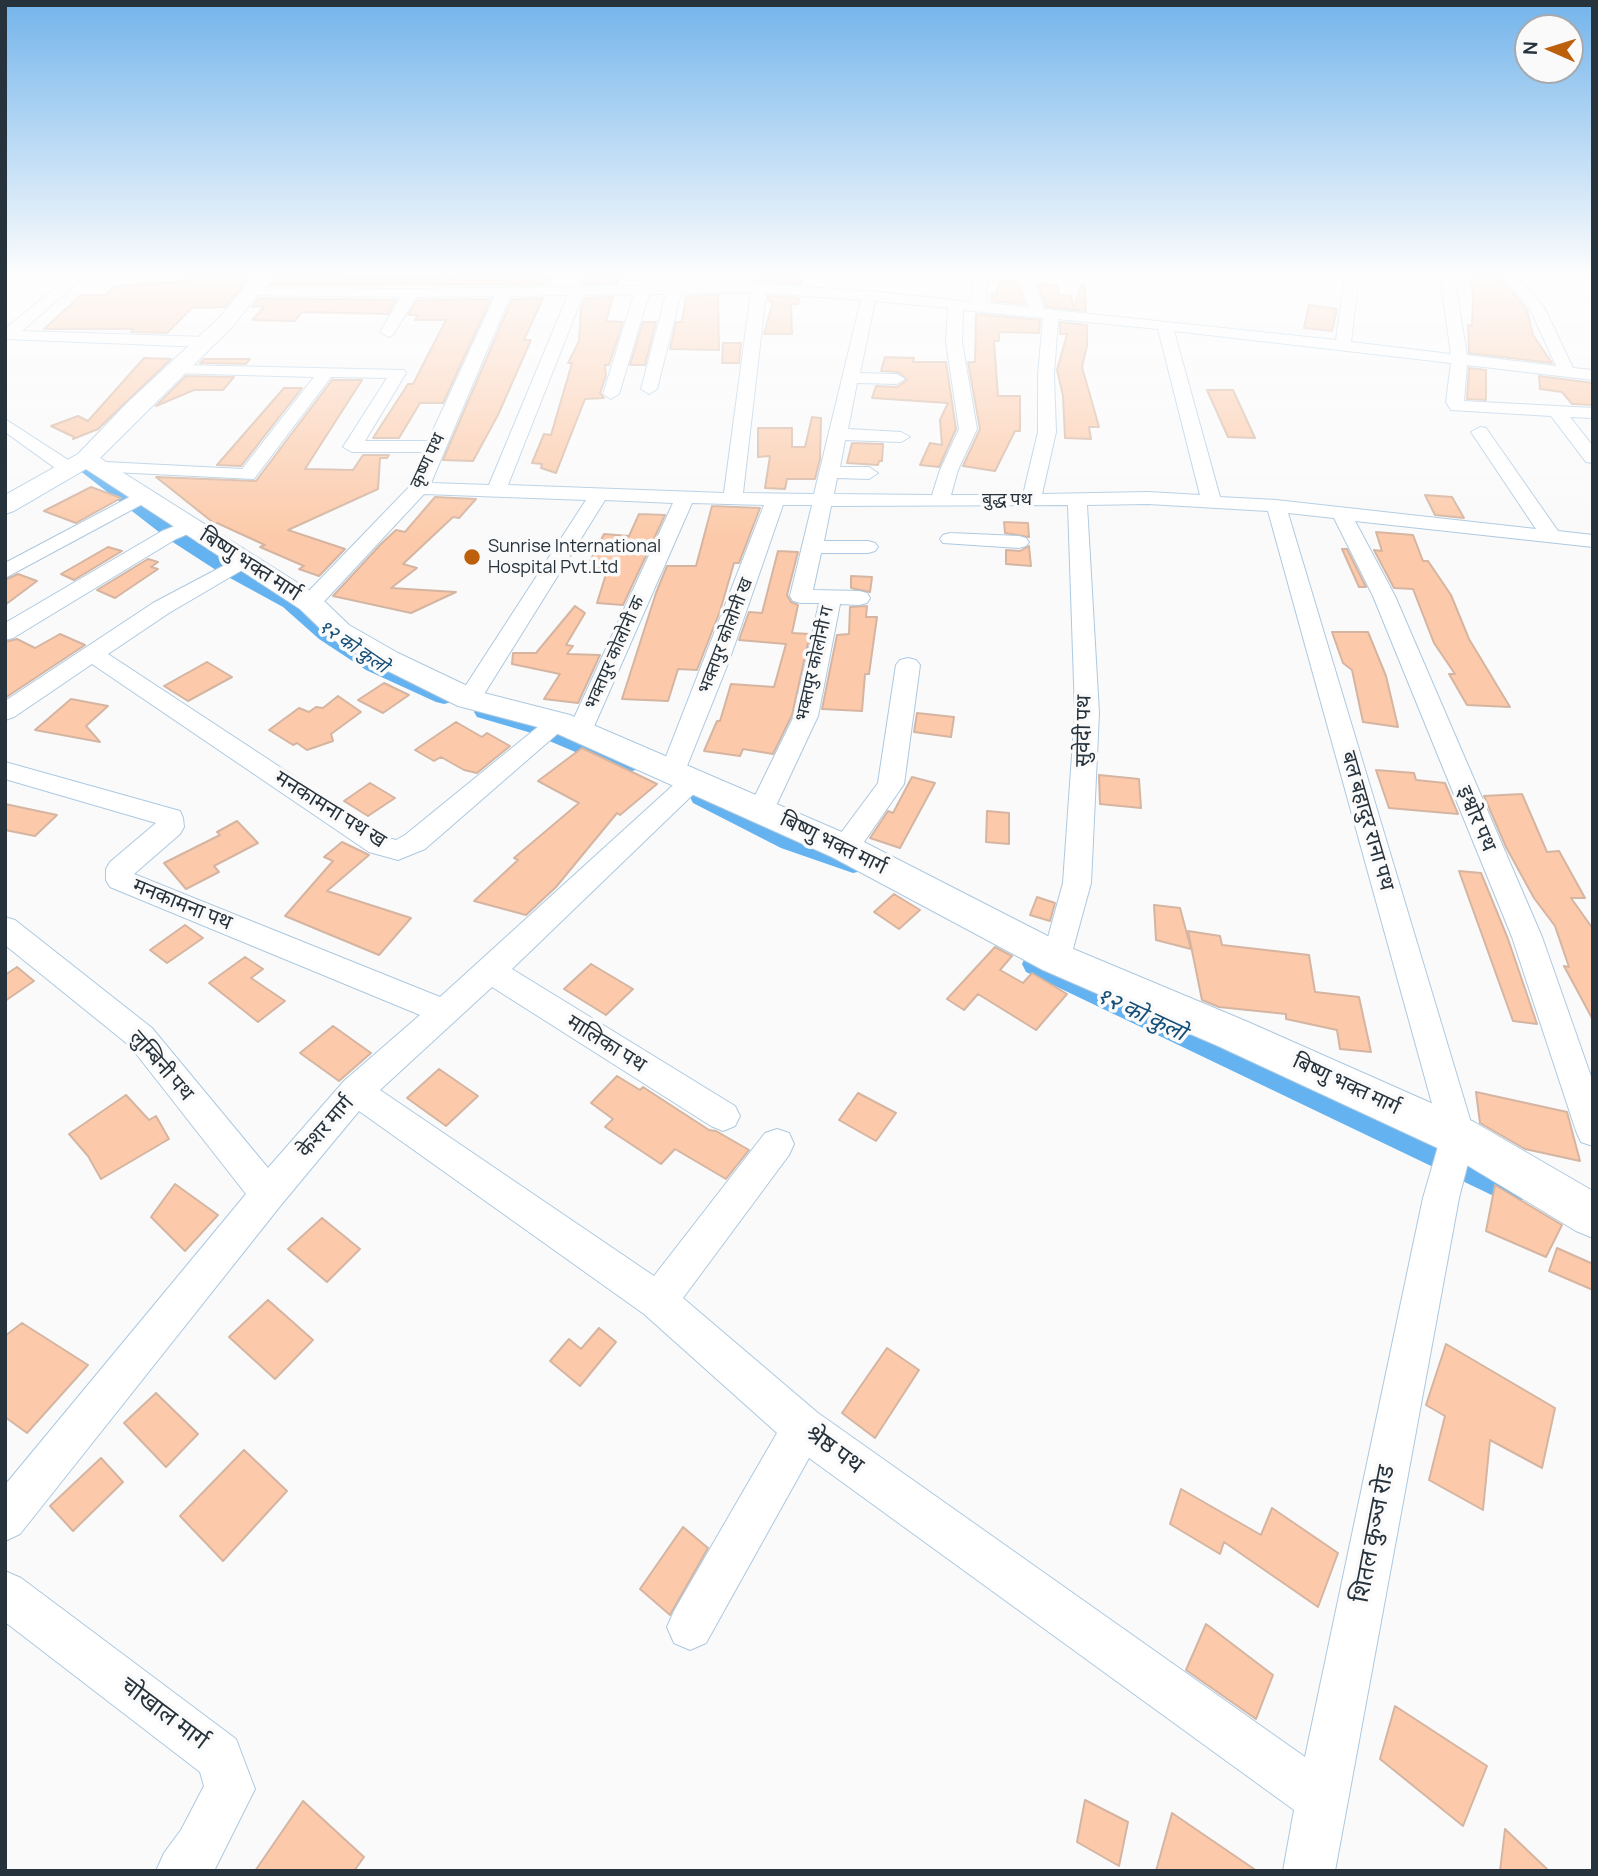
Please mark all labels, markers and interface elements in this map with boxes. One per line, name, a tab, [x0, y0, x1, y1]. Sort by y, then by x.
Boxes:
north arrow	[1514, 14, 1584, 84]
text: N	[1517, 41, 1543, 56]
street label: कृष्ण पथ	[406, 430, 450, 492]
street label: बुद्ध पथ	[982, 489, 1032, 511]
street label: बिष्णु भक्त मार्ग	[195, 523, 305, 607]
place label: Sunrise International Hospital Pvt.Ltd	[488, 536, 661, 578]
marker: Sunrise International Hospital Pvt.Ltd	[462, 547, 482, 567]
street label: भक्तपुर कोलोनी ख	[694, 575, 758, 697]
street label: भक्तपुर कोलोनी क	[580, 593, 650, 713]
street label: भक्तपुर कोलोनी ग	[791, 604, 839, 724]
water label: १२ को कुलो	[314, 615, 392, 679]
street label: सुवेदी पथ	[1071, 695, 1097, 767]
street label: बल बहादुर राना पथ	[1335, 748, 1399, 894]
street label: मनकामना पथ ख	[270, 766, 390, 854]
street label: इश्वोर पथ	[1451, 783, 1501, 855]
street label: बिष्णु भक्त मार्ग	[776, 807, 890, 881]
street label: मनकामना पथ	[129, 874, 235, 936]
water label: १२ को कुलो	[1092, 982, 1190, 1048]
street label: मालिका पथ	[562, 1010, 650, 1078]
street label: लुम्बिनी पथ	[124, 1026, 198, 1106]
street label: बिष्णु भक्त मार्ग	[1288, 1049, 1404, 1121]
street label: केशर मार्ग	[293, 1091, 359, 1163]
street label: श्रेष्ठ पथ	[799, 1419, 869, 1481]
street label: शितल कुञ्ज रोड	[1347, 1463, 1401, 1605]
street label: चोखाल मार्ग	[114, 1672, 214, 1756]

